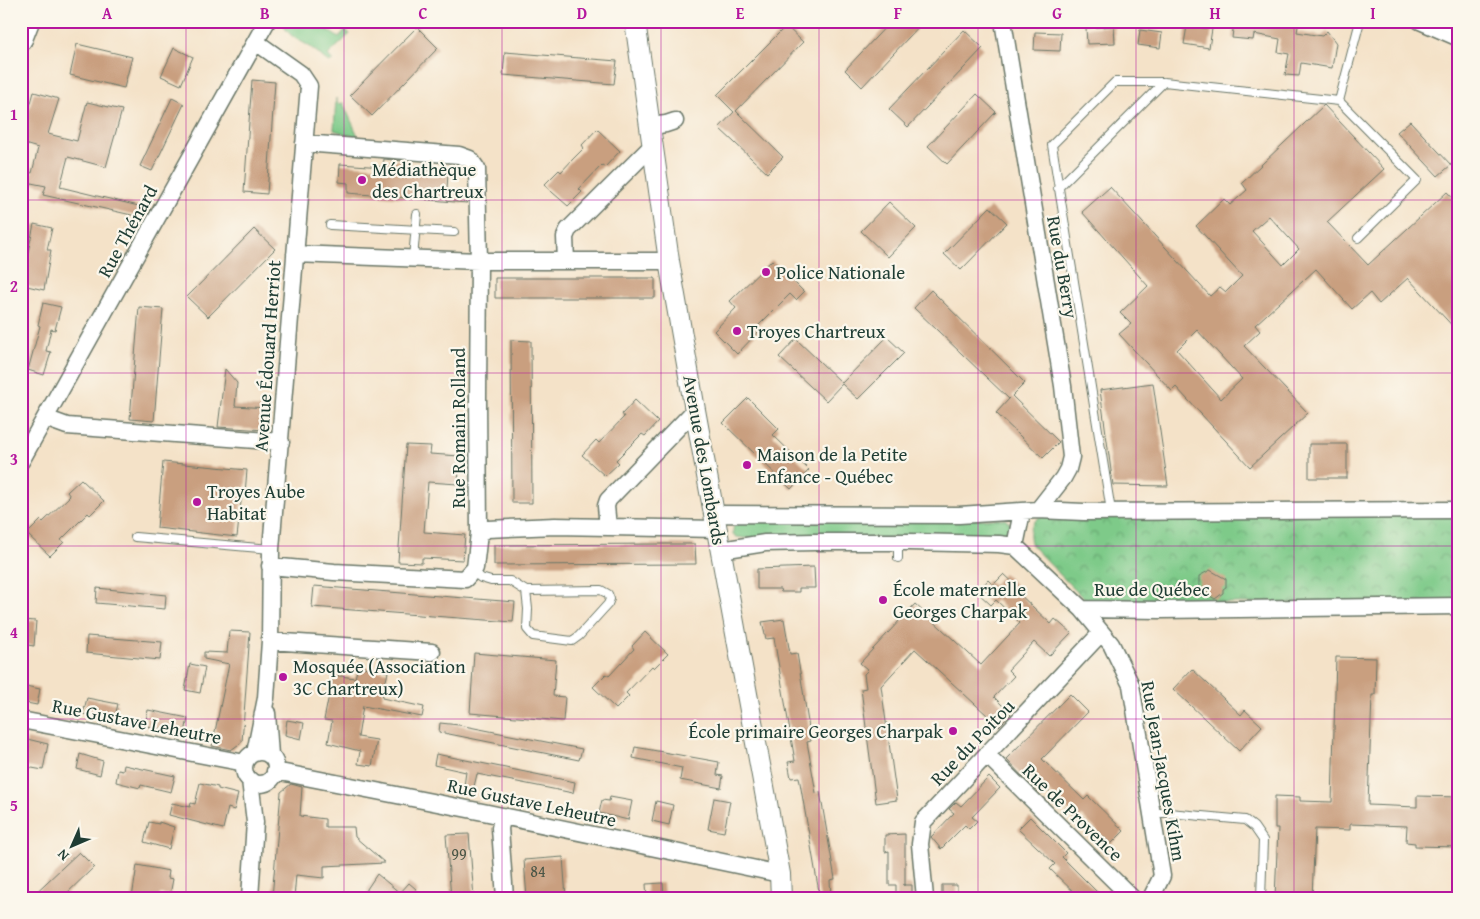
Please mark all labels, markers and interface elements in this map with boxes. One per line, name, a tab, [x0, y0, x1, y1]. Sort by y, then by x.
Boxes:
text: A	[102, 1, 113, 25]
text: B	[260, 1, 270, 25]
text: C	[418, 1, 428, 25]
text: D	[577, 1, 587, 25]
text: E	[736, 1, 745, 25]
text: F	[894, 1, 902, 25]
text: G	[1052, 1, 1062, 25]
text: H	[1209, 1, 1221, 25]
text: I	[1370, 1, 1376, 25]
text: 1	[10, 102, 18, 126]
place label: Médiathèque des Chartreux	[372, 155, 484, 205]
marker: Médiathèque des Chartreux	[356, 174, 368, 186]
street label: Rue Thénard	[90, 179, 164, 282]
street label: Rue du Berry	[1040, 213, 1086, 321]
place label: Police Nationale	[776, 258, 905, 286]
street label: Avenue Édouard Herriot	[246, 259, 288, 453]
marker: Police Nationale	[760, 266, 772, 278]
text: 2	[10, 274, 18, 298]
place label: Troyes Chartreux	[747, 317, 886, 345]
marker: Troyes Chartreux	[731, 325, 743, 337]
street label: Rue Romain Rolland	[444, 347, 472, 508]
street label: Avenue des Lombards	[676, 373, 734, 547]
place label: Maison de la Petite Enfance - Québec	[757, 440, 908, 490]
text: 3	[10, 447, 18, 471]
marker: Maison de la Petite Enfance - Québec	[741, 459, 753, 471]
place label: Troyes Aube Habitat	[207, 477, 305, 527]
marker: Troyes Aube Habitat	[191, 496, 203, 508]
place label: École maternelle Georges Charpak	[893, 575, 1028, 625]
street label: Rue de Québec	[1094, 575, 1210, 603]
marker: École maternelle Georges Charpak	[877, 594, 889, 606]
text: 4	[10, 620, 18, 644]
place label: Mosquée (Association 3C Chartreux)	[293, 652, 466, 702]
marker: Mosquée (Association 3C Chartreux)	[277, 671, 289, 683]
street label: Rue Jean-Jacques Kihm	[1134, 679, 1194, 864]
street label: Rue Gustave Leheutre	[50, 691, 224, 751]
street label: Rue du Poitou	[923, 692, 1021, 792]
place label: École primaire Georges Charpak	[689, 717, 943, 745]
marker: École primaire Georges Charpak	[947, 725, 959, 737]
street label: Rue de Provence	[1016, 757, 1130, 867]
street label: Rue Gustave Leheutre	[445, 770, 619, 834]
text: 5	[10, 793, 18, 817]
north arrow	[48, 822, 98, 872]
house number: 99	[451, 842, 467, 866]
text: N	[52, 844, 73, 866]
house number: 84	[530, 859, 546, 883]

